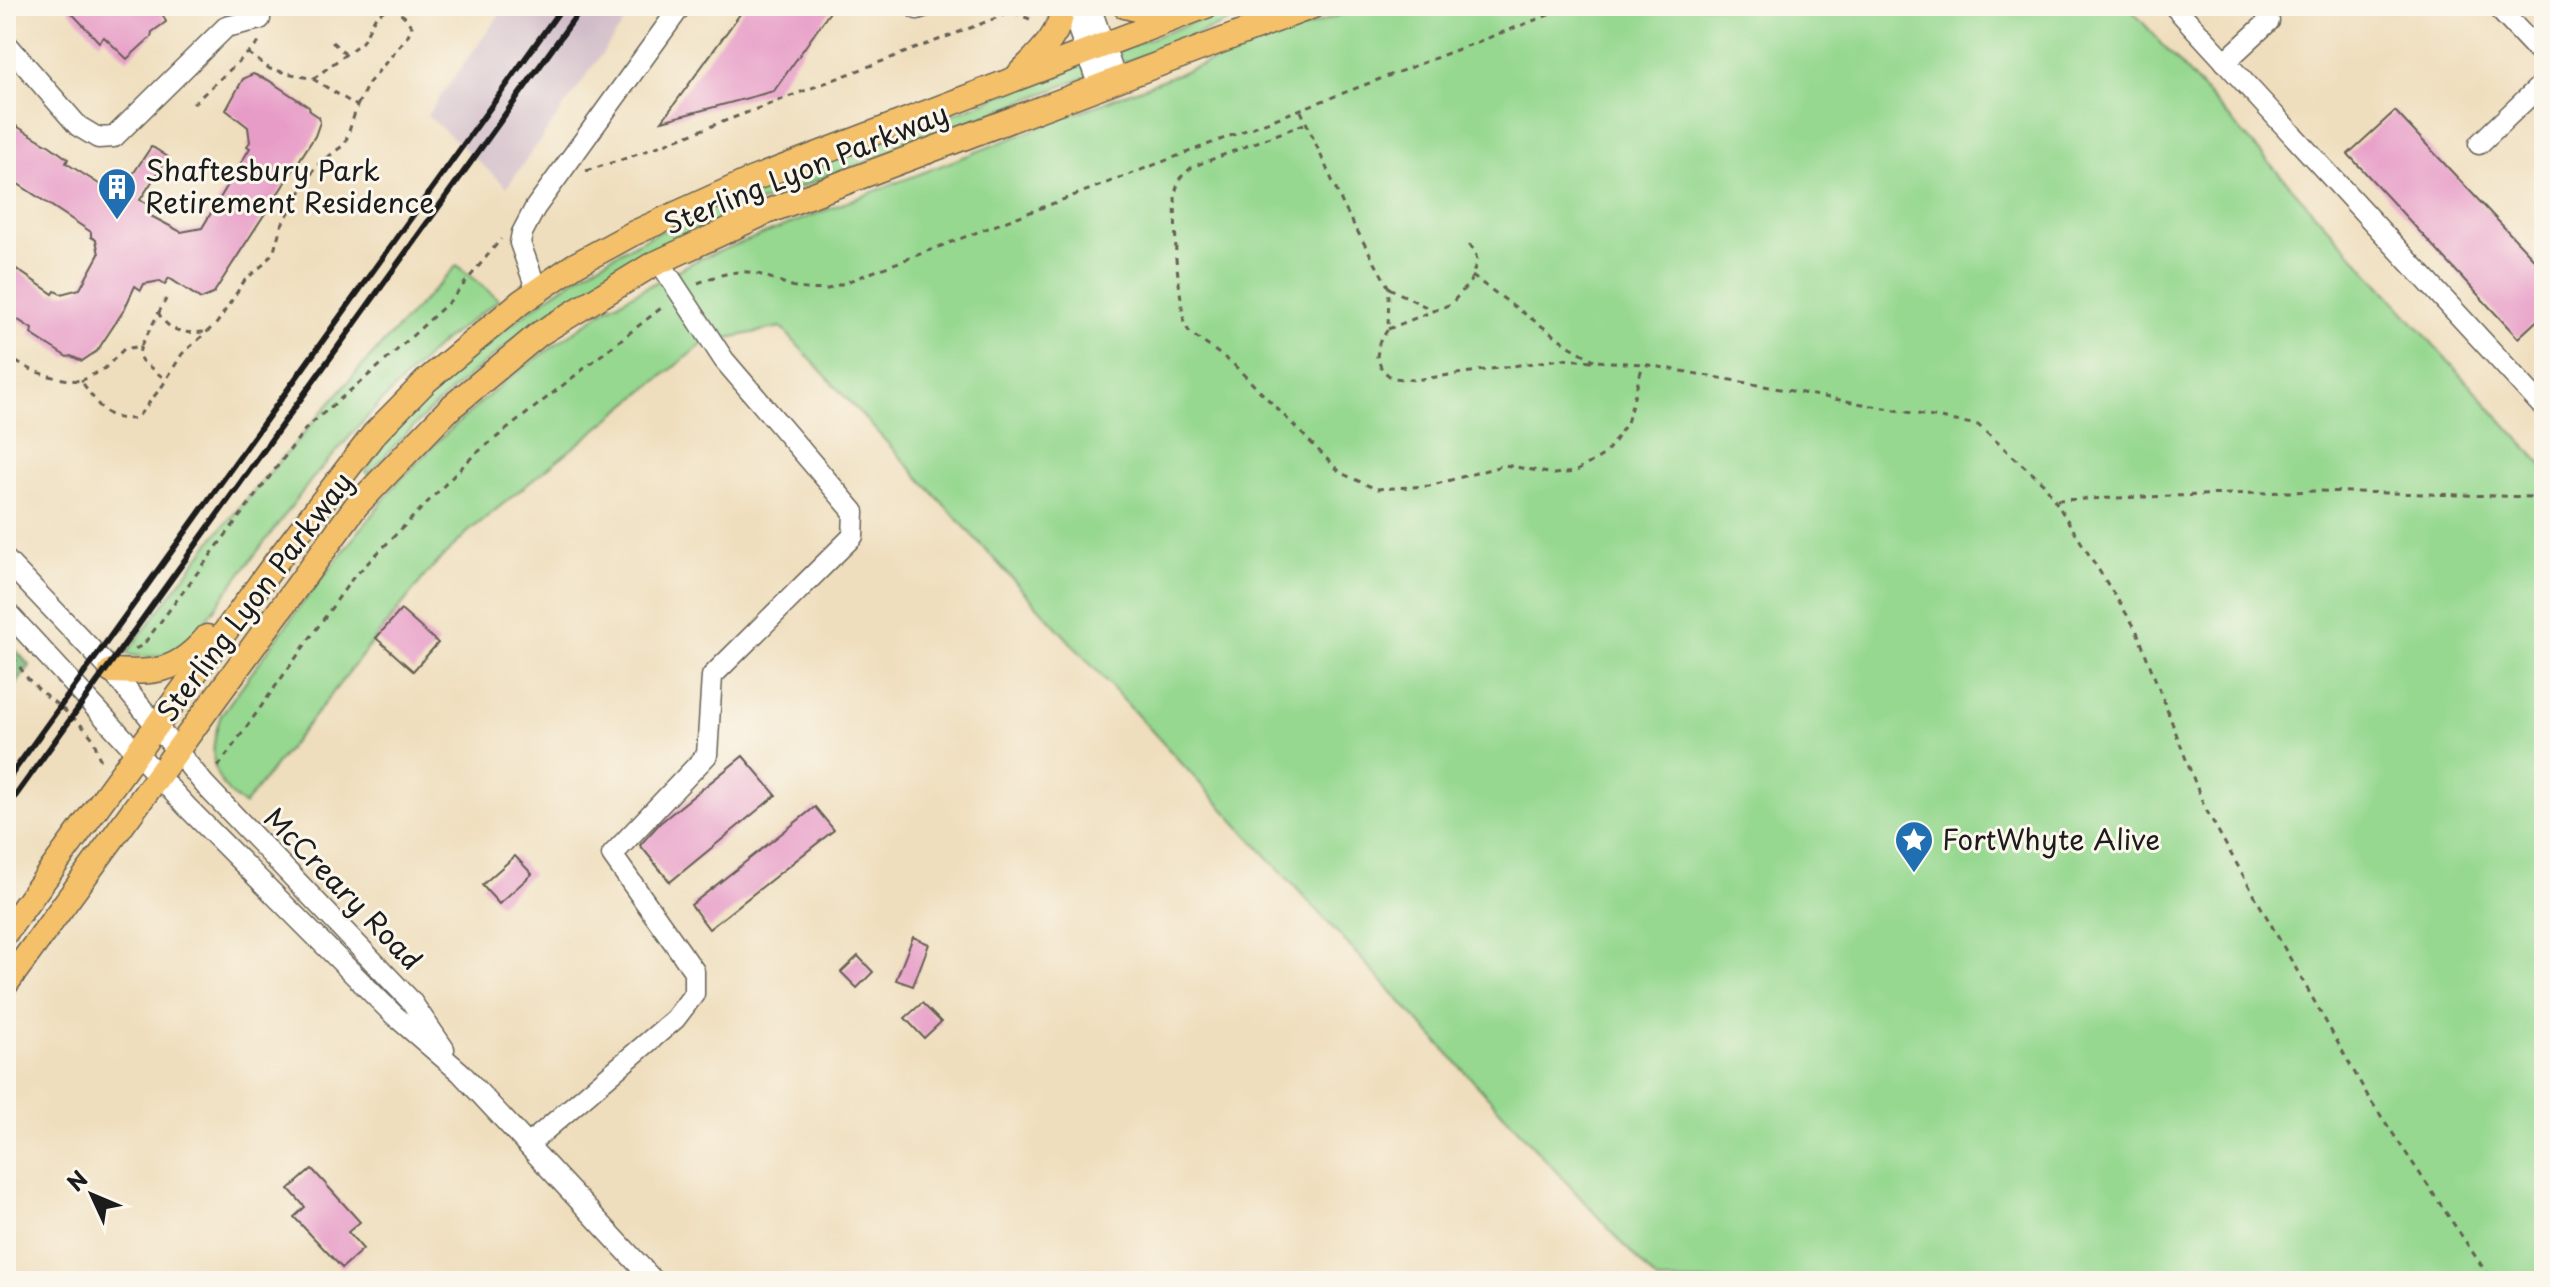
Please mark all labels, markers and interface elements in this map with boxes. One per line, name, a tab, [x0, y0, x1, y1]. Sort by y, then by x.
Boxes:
street label: Sterling Lyon Parkway	[657, 91, 954, 244]
place label: Shaftesbury Park Retirement Residence	[145, 148, 434, 223]
building icon: Shaftesbury Park Retirement Residence	[96, 166, 138, 221]
street label: Sterling Lyon Parkway	[145, 462, 362, 730]
street label: McCreary Road	[255, 797, 433, 979]
place label: FortWhyte Alive	[1942, 817, 2160, 860]
place icon: FortWhyte Alive	[1893, 819, 1935, 874]
north arrow	[52, 1155, 132, 1235]
text: N	[59, 1162, 94, 1198]

